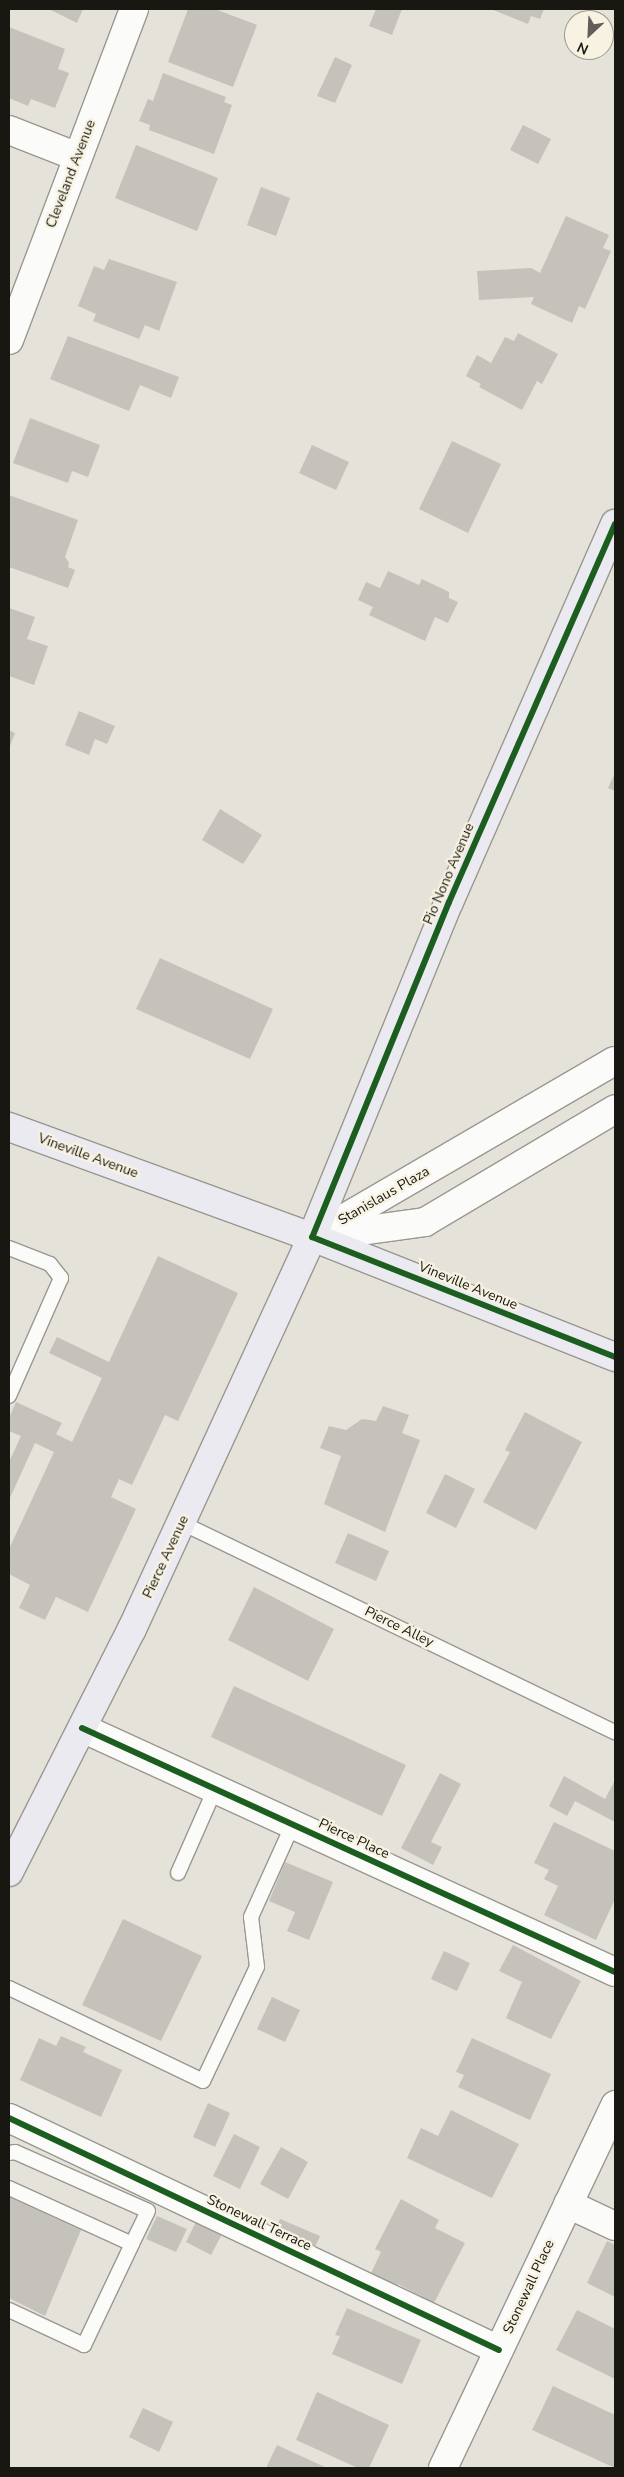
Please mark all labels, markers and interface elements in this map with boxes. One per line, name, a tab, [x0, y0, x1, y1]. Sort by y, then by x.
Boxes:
north arrow	[564, 10, 614, 60]
text: N	[574, 37, 592, 59]
street label: Cleveland Avenue	[43, 118, 99, 230]
street label: Pio Nono Avenue	[420, 821, 478, 927]
street label: Vineville Avenue	[36, 1130, 140, 1182]
street label: Stanislaus Plaza	[335, 1163, 433, 1229]
street label: Vineville Avenue	[416, 1258, 520, 1314]
street label: Pierce Avenue	[139, 1513, 193, 1601]
street label: Pierce Alley	[362, 1603, 436, 1651]
street label: Pierce Place	[316, 1815, 392, 1863]
street label: Stonewall Terrace	[204, 2191, 314, 2255]
street label: Stonewall Place	[500, 2237, 558, 2337]

